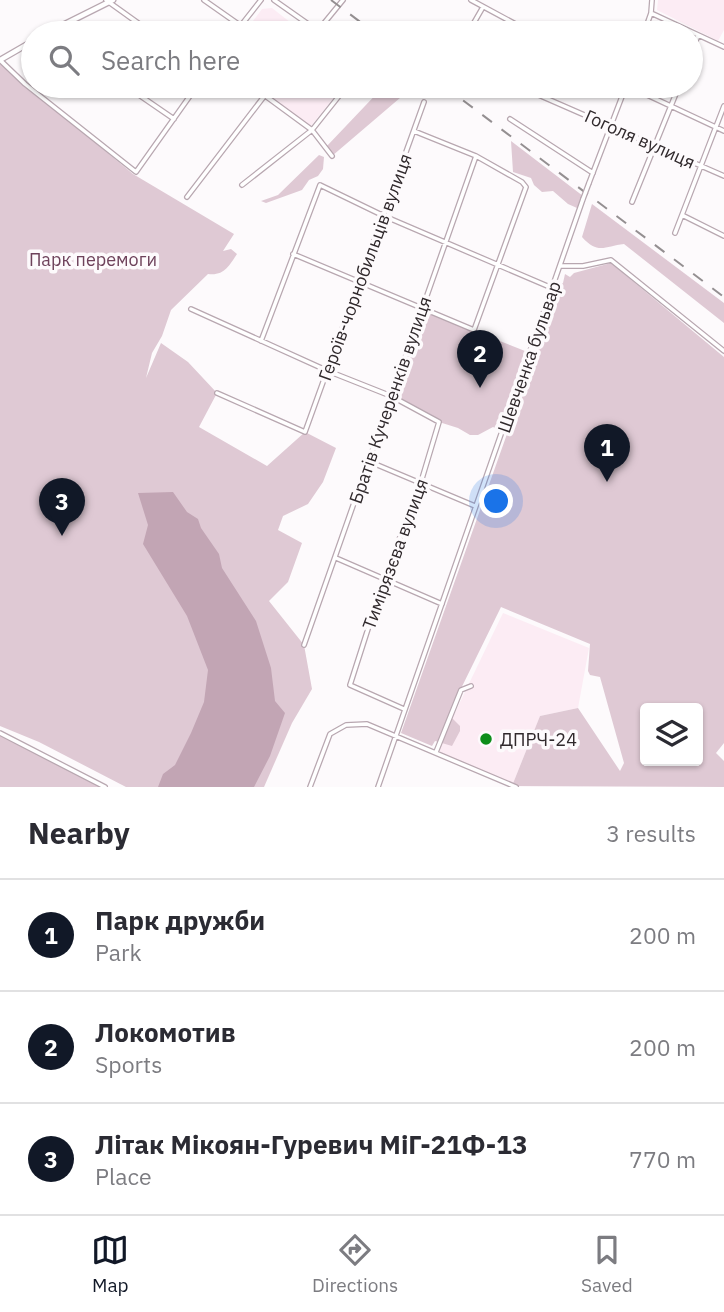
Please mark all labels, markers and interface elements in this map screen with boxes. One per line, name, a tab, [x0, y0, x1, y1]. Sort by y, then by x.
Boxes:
search box	[21, 21, 703, 98]
icon: search	[45, 41, 83, 79]
text: Search here	[101, 43, 240, 77]
street label: Гоголя вулиця	[581, 104, 699, 174]
street label: Героїв-чорнобильців вулиця	[313, 150, 417, 384]
park label: Парк перемоги	[29, 248, 157, 271]
street label: Шевченка бульвар	[492, 278, 566, 436]
street label: Братів Кучеренків вулиця	[344, 293, 436, 507]
pin: 2	[457, 330, 503, 388]
pin: 1	[584, 424, 630, 482]
street label: Тимірязєва вулиця	[357, 475, 433, 633]
pin: 3	[39, 478, 85, 536]
your location	[479, 484, 513, 518]
map controls	[640, 703, 703, 766]
button: layers	[640, 703, 703, 766]
place label: ДПРЧ-24	[500, 728, 577, 751]
marker: ДПРЧ-24	[478, 731, 494, 747]
text: Nearby	[28, 813, 130, 852]
text: 3 results	[606, 818, 696, 848]
text: Парк дружби	[95, 903, 265, 937]
text: 1	[44, 920, 58, 950]
text: 200 m	[629, 920, 696, 950]
text: Park	[95, 937, 142, 967]
text: Локомотив	[95, 1015, 236, 1049]
text: 2	[44, 1032, 58, 1062]
text: 200 m	[629, 1032, 696, 1062]
text: Sports	[95, 1049, 162, 1079]
text: Літак Мікоян-Гуревич МiГ-21Ф-13	[95, 1127, 528, 1161]
text: 3	[44, 1144, 58, 1174]
text: 770 m	[629, 1144, 696, 1174]
text: Place	[95, 1161, 152, 1191]
tab: Map	[91, 1231, 129, 1297]
tab: Directions	[312, 1231, 398, 1297]
tab: Saved	[581, 1231, 633, 1297]

